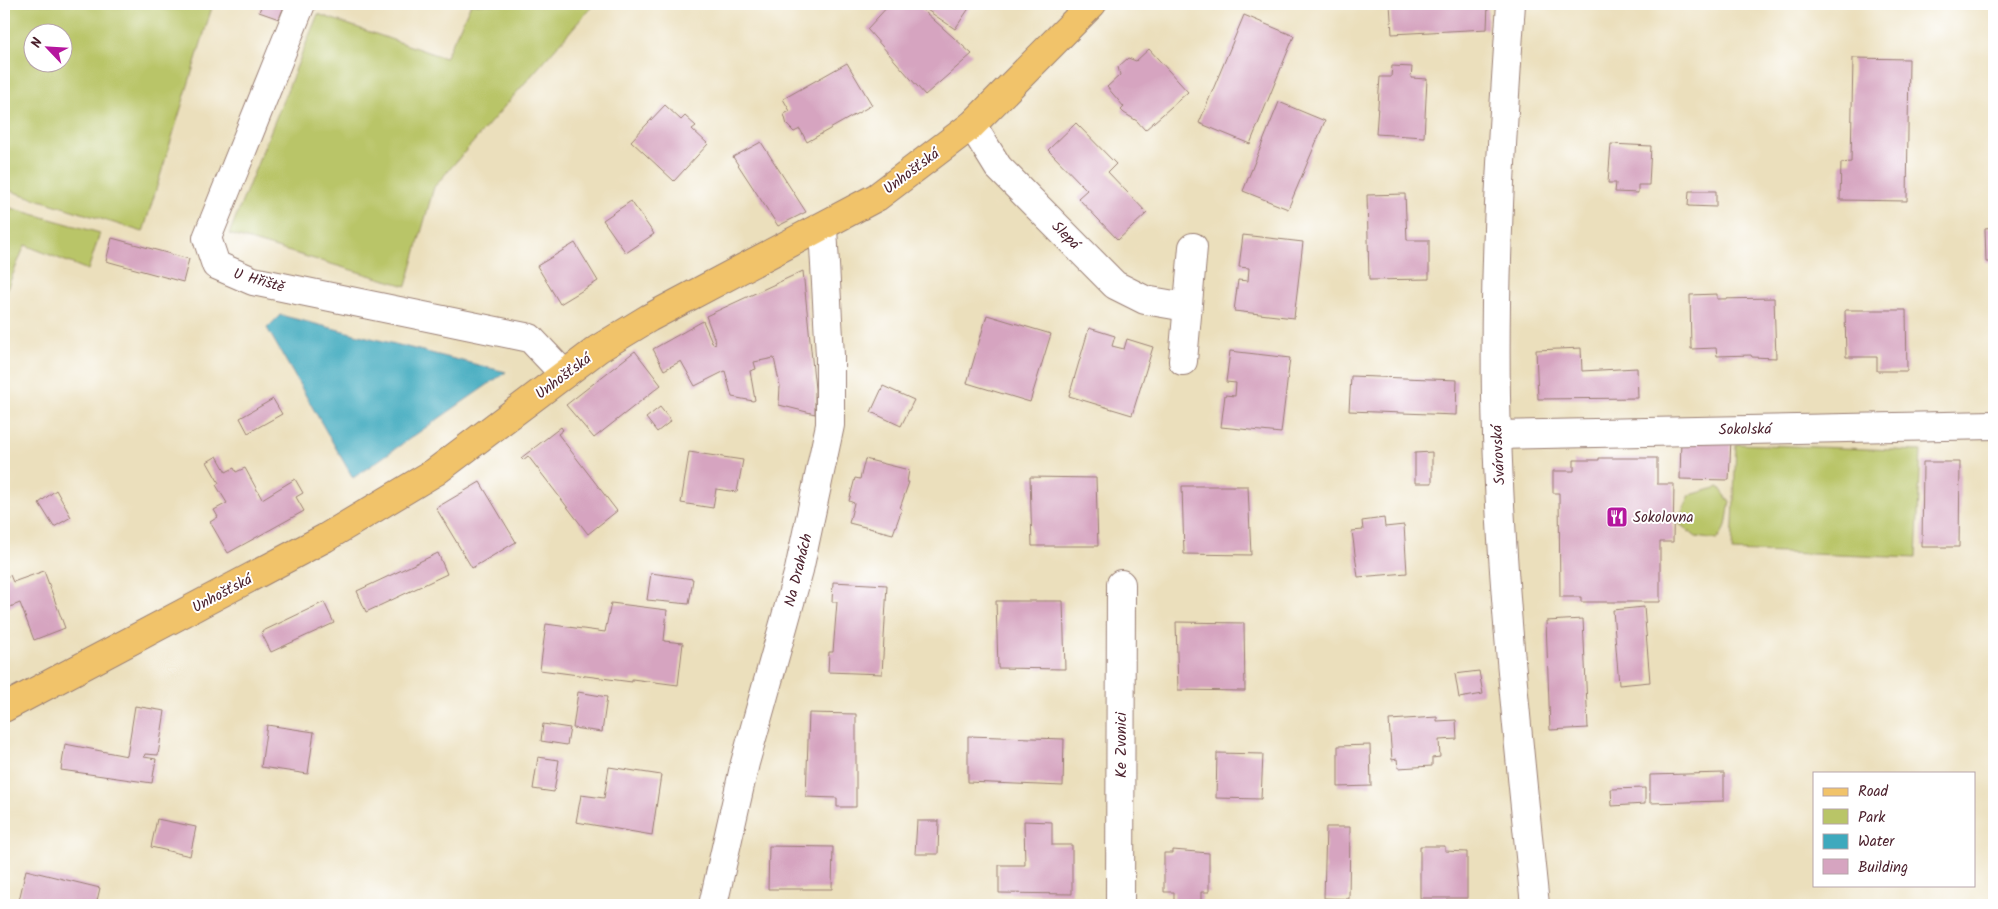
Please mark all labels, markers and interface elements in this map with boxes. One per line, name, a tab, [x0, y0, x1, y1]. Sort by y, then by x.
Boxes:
north arrow	[22, 22, 72, 72]
text: N	[25, 34, 49, 52]
street label: Unhošťská	[878, 141, 946, 201]
street label: Slepá	[1045, 216, 1087, 257]
street label: U Hřiště	[230, 262, 288, 300]
street label: Unhošťská	[530, 346, 598, 406]
street label: Sokolská	[1718, 418, 1774, 442]
street label: Svárovská	[1485, 422, 1513, 486]
restaurant icon: Sokolovna	[1605, 505, 1629, 529]
place label: Sokolovna	[1633, 506, 1693, 530]
street label: Na Drahách	[778, 531, 820, 609]
street label: Unhošťská	[188, 567, 259, 620]
street label: Ke Zvonici	[1110, 711, 1134, 778]
legend	[1813, 772, 1976, 886]
text: Road	[1858, 780, 1889, 804]
text: Park	[1858, 806, 1886, 830]
text: Water	[1858, 830, 1895, 854]
text: Building	[1858, 856, 1908, 880]

